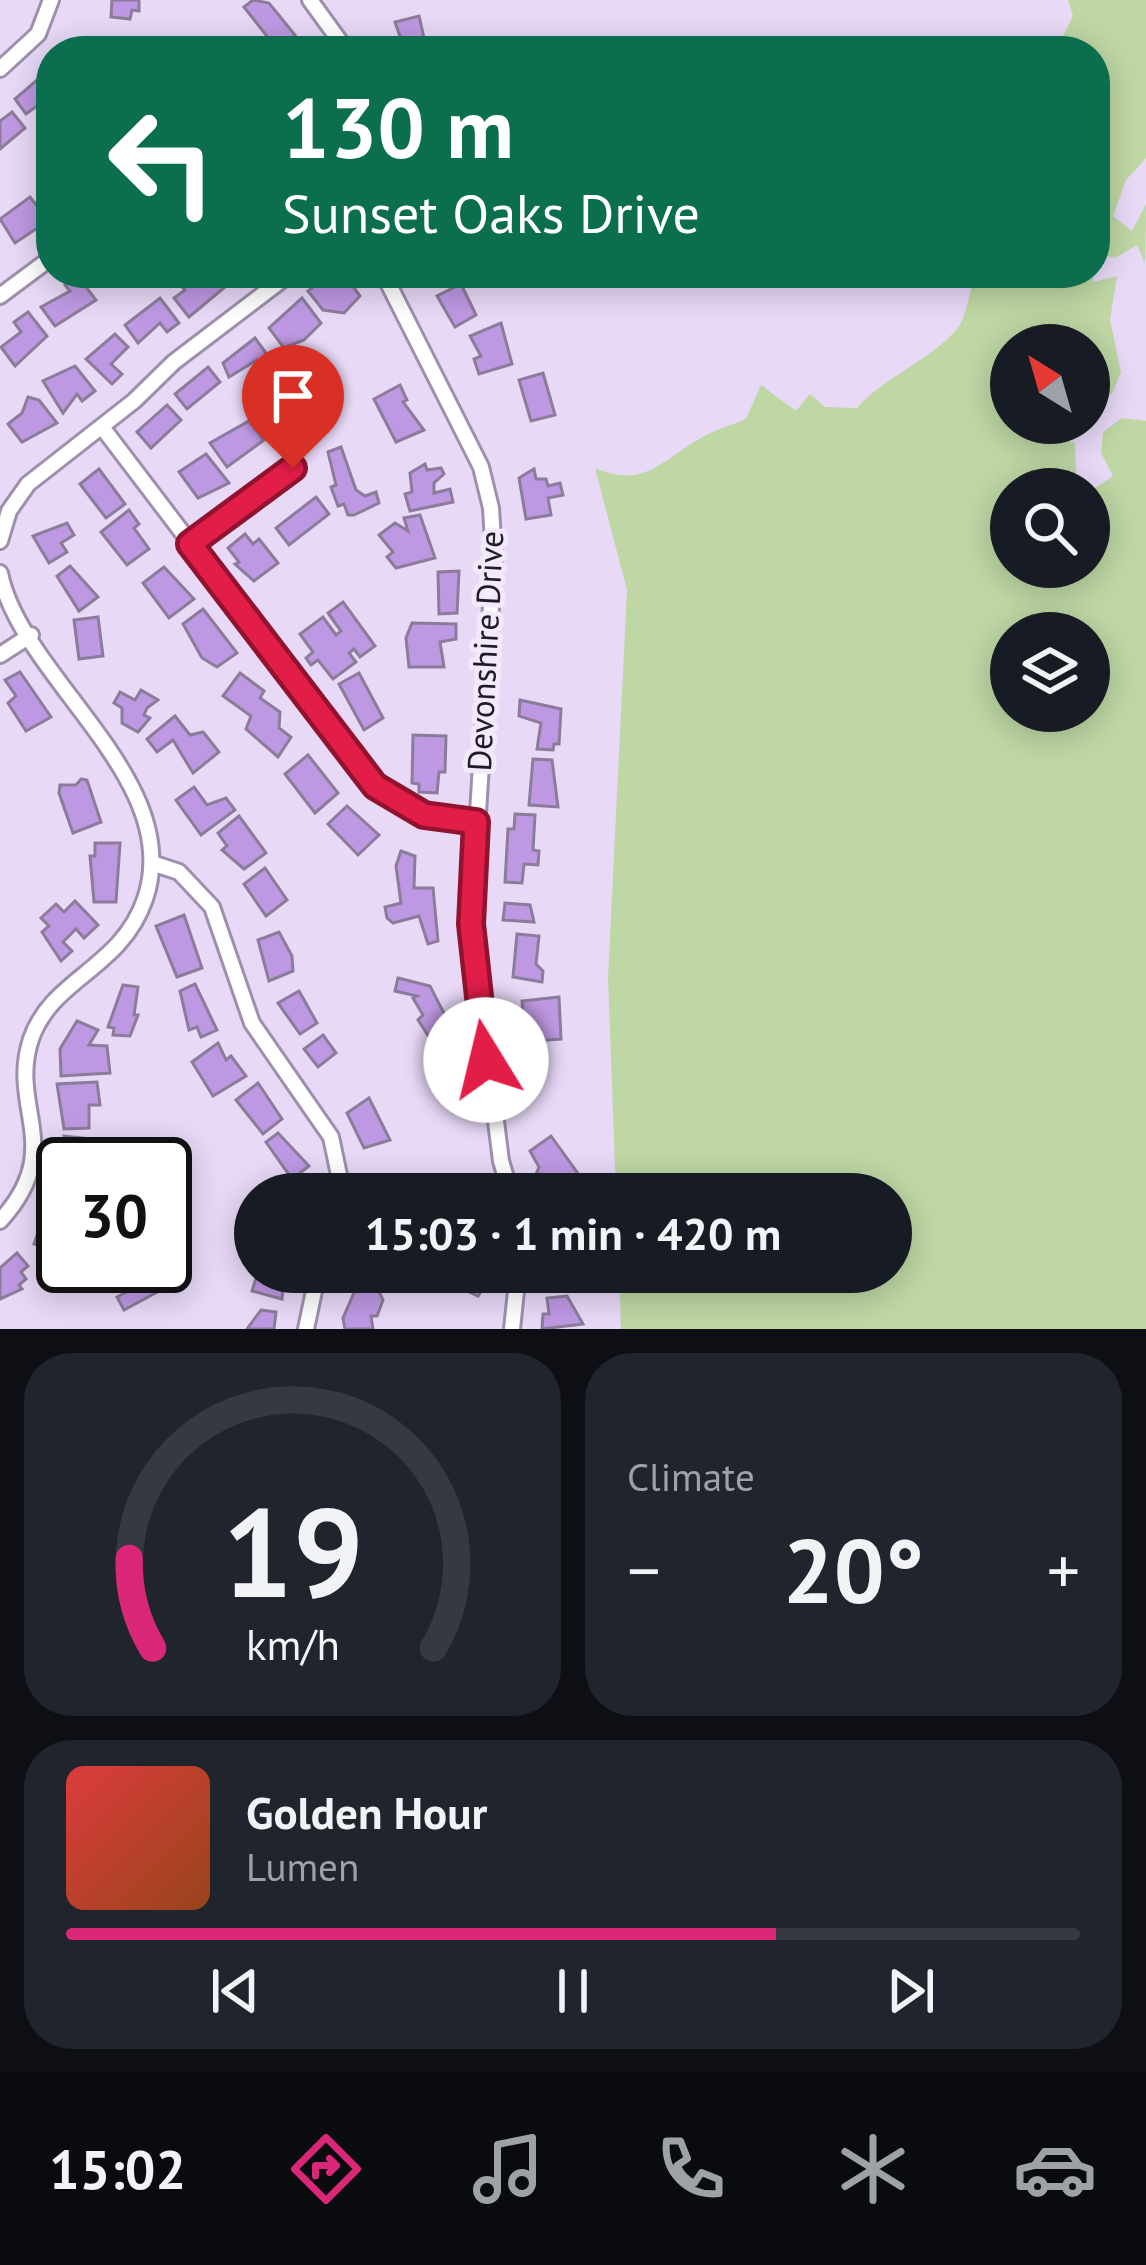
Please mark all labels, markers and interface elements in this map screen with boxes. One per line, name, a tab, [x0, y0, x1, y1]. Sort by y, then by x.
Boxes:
text: 130 m	[282, 72, 514, 181]
icon: left	[84, 84, 240, 240]
text: Sunset Oaks Drive	[282, 178, 700, 248]
north arrow	[990, 324, 1110, 444]
map controls	[990, 324, 1110, 732]
pin	[242, 345, 344, 468]
icon: arrive	[260, 363, 326, 429]
button: search	[990, 468, 1110, 588]
street label: Devonshire Drive	[457, 530, 512, 772]
button: layers	[990, 612, 1110, 732]
position arrow	[423, 997, 549, 1123]
speed limit sign: 30	[36, 1137, 192, 1293]
text: 15:03 · 1 min · 420 m	[365, 1204, 781, 1262]
text: Climate	[627, 1451, 755, 1502]
text: 19	[222, 1470, 363, 1631]
text: 20°	[783, 1511, 924, 1628]
text: −	[627, 1527, 660, 1612]
text: +	[1047, 1527, 1080, 1612]
text: km/h	[245, 1615, 340, 1671]
text: Golden Hour	[246, 1783, 487, 1841]
text: Lumen	[246, 1841, 359, 1892]
icon: previous	[202, 1958, 268, 2024]
icon: pause	[540, 1958, 606, 2024]
icon: next	[878, 1958, 944, 2024]
icon: directions	[284, 2127, 368, 2211]
icon: music	[466, 2127, 550, 2211]
icon: phone	[649, 2127, 733, 2211]
icon: climate	[831, 2127, 915, 2211]
icon: car	[1013, 2127, 1097, 2211]
text: 15:02	[49, 2134, 186, 2204]

